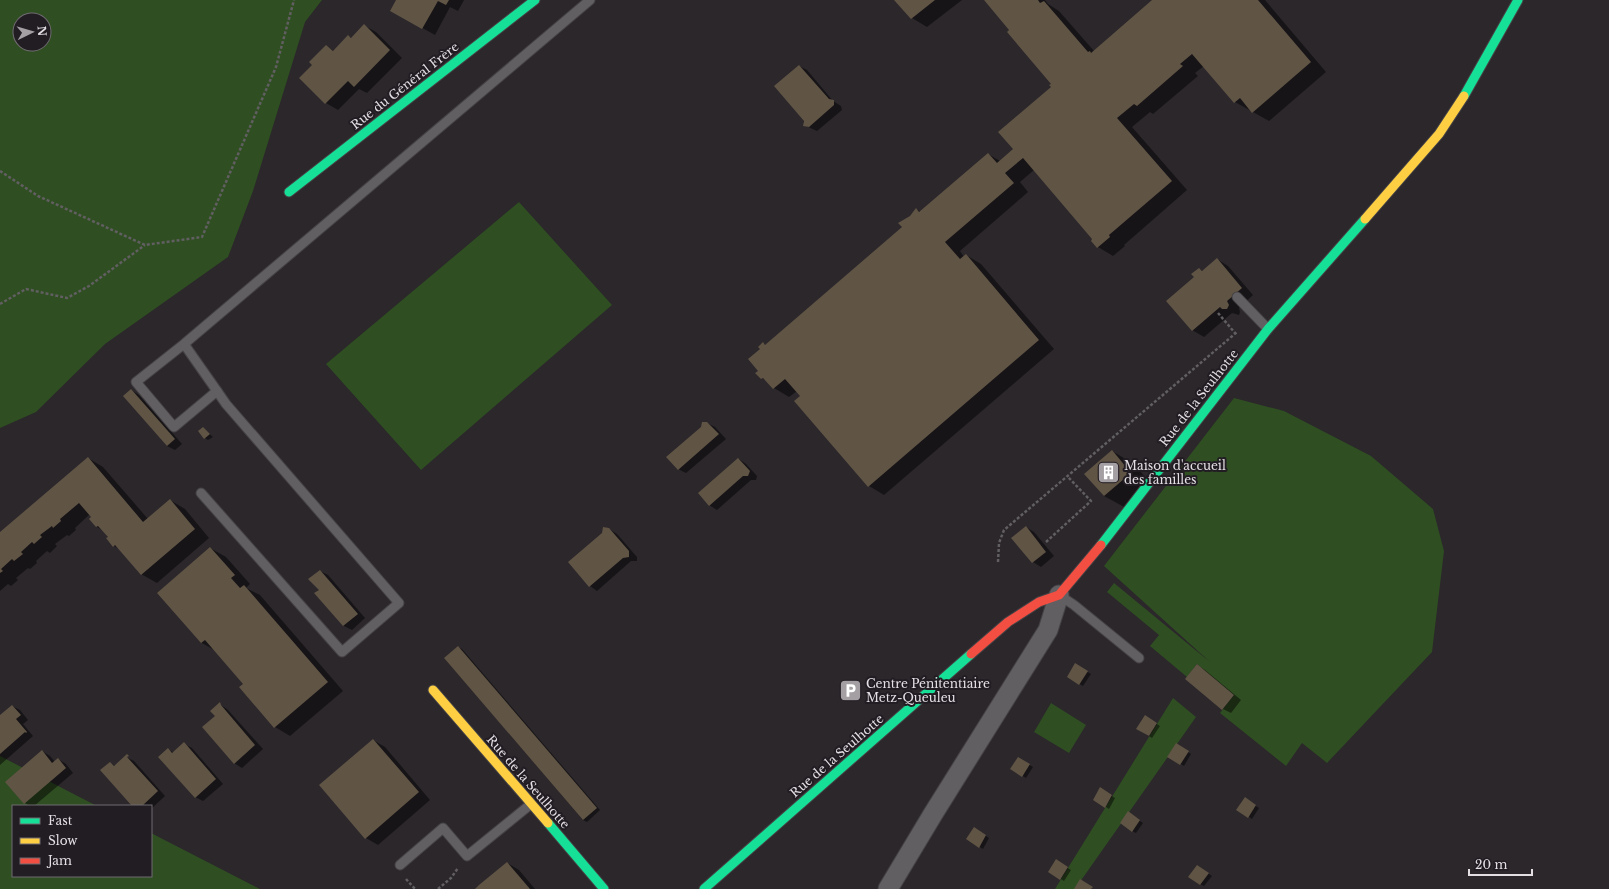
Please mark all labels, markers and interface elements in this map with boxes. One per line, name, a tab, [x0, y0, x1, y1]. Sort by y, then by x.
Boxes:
north arrow	[12, 12, 52, 52]
text: N	[35, 25, 49, 38]
street label: Rue du Général Frère	[348, 39, 462, 132]
street label: Rue de la Seulhotte	[1156, 346, 1241, 449]
place label: Maison d'accueil des familles	[1124, 458, 1226, 487]
building icon: Maison d'accueil des familles	[1095, 460, 1121, 486]
place label: Centre Pénitentiaire Metz-Queuleu	[866, 676, 990, 705]
parking icon: Centre Pénitentiaire Metz-Queuleu	[838, 678, 864, 704]
street label: Rue de la Seulhotte	[787, 711, 886, 800]
street label: Rue de la Seulhotte	[484, 732, 573, 831]
legend	[12, 805, 152, 877]
text: Fast	[48, 813, 73, 828]
text: Slow	[48, 833, 78, 848]
scale bar	[1469, 851, 1532, 877]
text: Jam	[46, 853, 72, 868]
text: 20 m	[1475, 857, 1507, 872]

